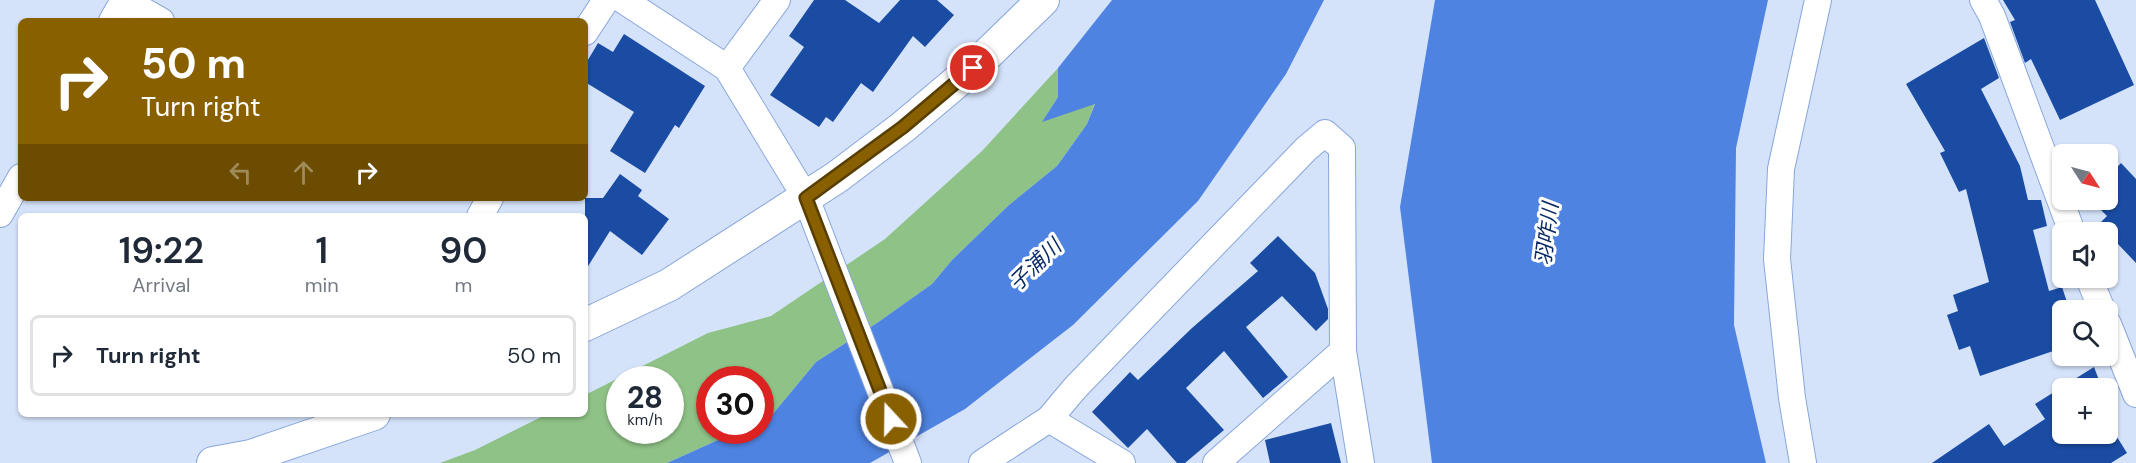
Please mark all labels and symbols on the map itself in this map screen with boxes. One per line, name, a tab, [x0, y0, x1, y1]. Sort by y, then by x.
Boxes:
pin	[947, 42, 998, 93]
north arrow	[2052, 144, 2118, 210]
water label: 羽咋川	[1529, 199, 1565, 267]
water label: 子浦川	[1003, 232, 1069, 297]
speed limit sign: 30	[696, 366, 774, 444]
position arrow	[859, 387, 923, 451]

